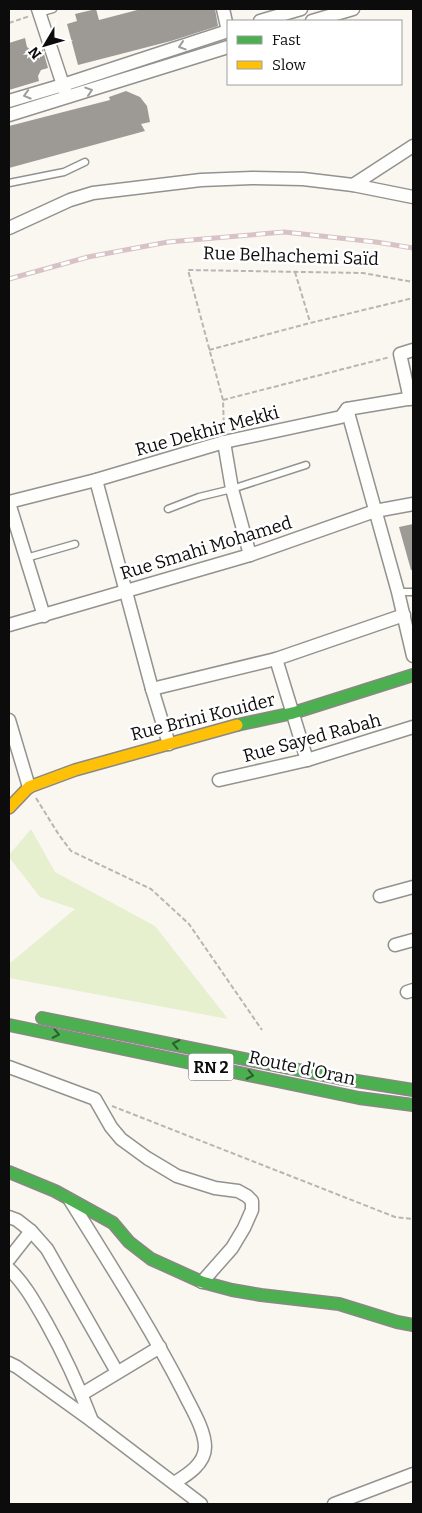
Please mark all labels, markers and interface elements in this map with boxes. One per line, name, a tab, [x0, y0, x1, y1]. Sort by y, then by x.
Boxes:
north arrow	[20, 20, 70, 70]
legend	[227, 20, 402, 85]
text: Fast	[272, 31, 301, 49]
one-way arrow	[178, 40, 187, 50]
text: N	[25, 43, 45, 62]
text: Slow	[272, 56, 307, 74]
one-way arrow	[84, 87, 93, 97]
one-way arrow	[24, 90, 32, 100]
street label: Rue Belhachemi Saïd	[203, 242, 380, 270]
street label: Rue Dekhir Mekki	[133, 401, 281, 461]
street label: Rue Smahi Mohamed	[117, 511, 295, 585]
street label: Rue Brini Kouider	[128, 688, 278, 746]
street label: Rue Sayed Rabah	[241, 709, 383, 767]
one-way arrow	[52, 1029, 61, 1039]
one-way arrow	[172, 1039, 181, 1050]
street label: Route d'Oran	[247, 1046, 358, 1090]
road number: RN 2	[188, 1054, 234, 1080]
one-way arrow	[245, 1069, 254, 1080]

